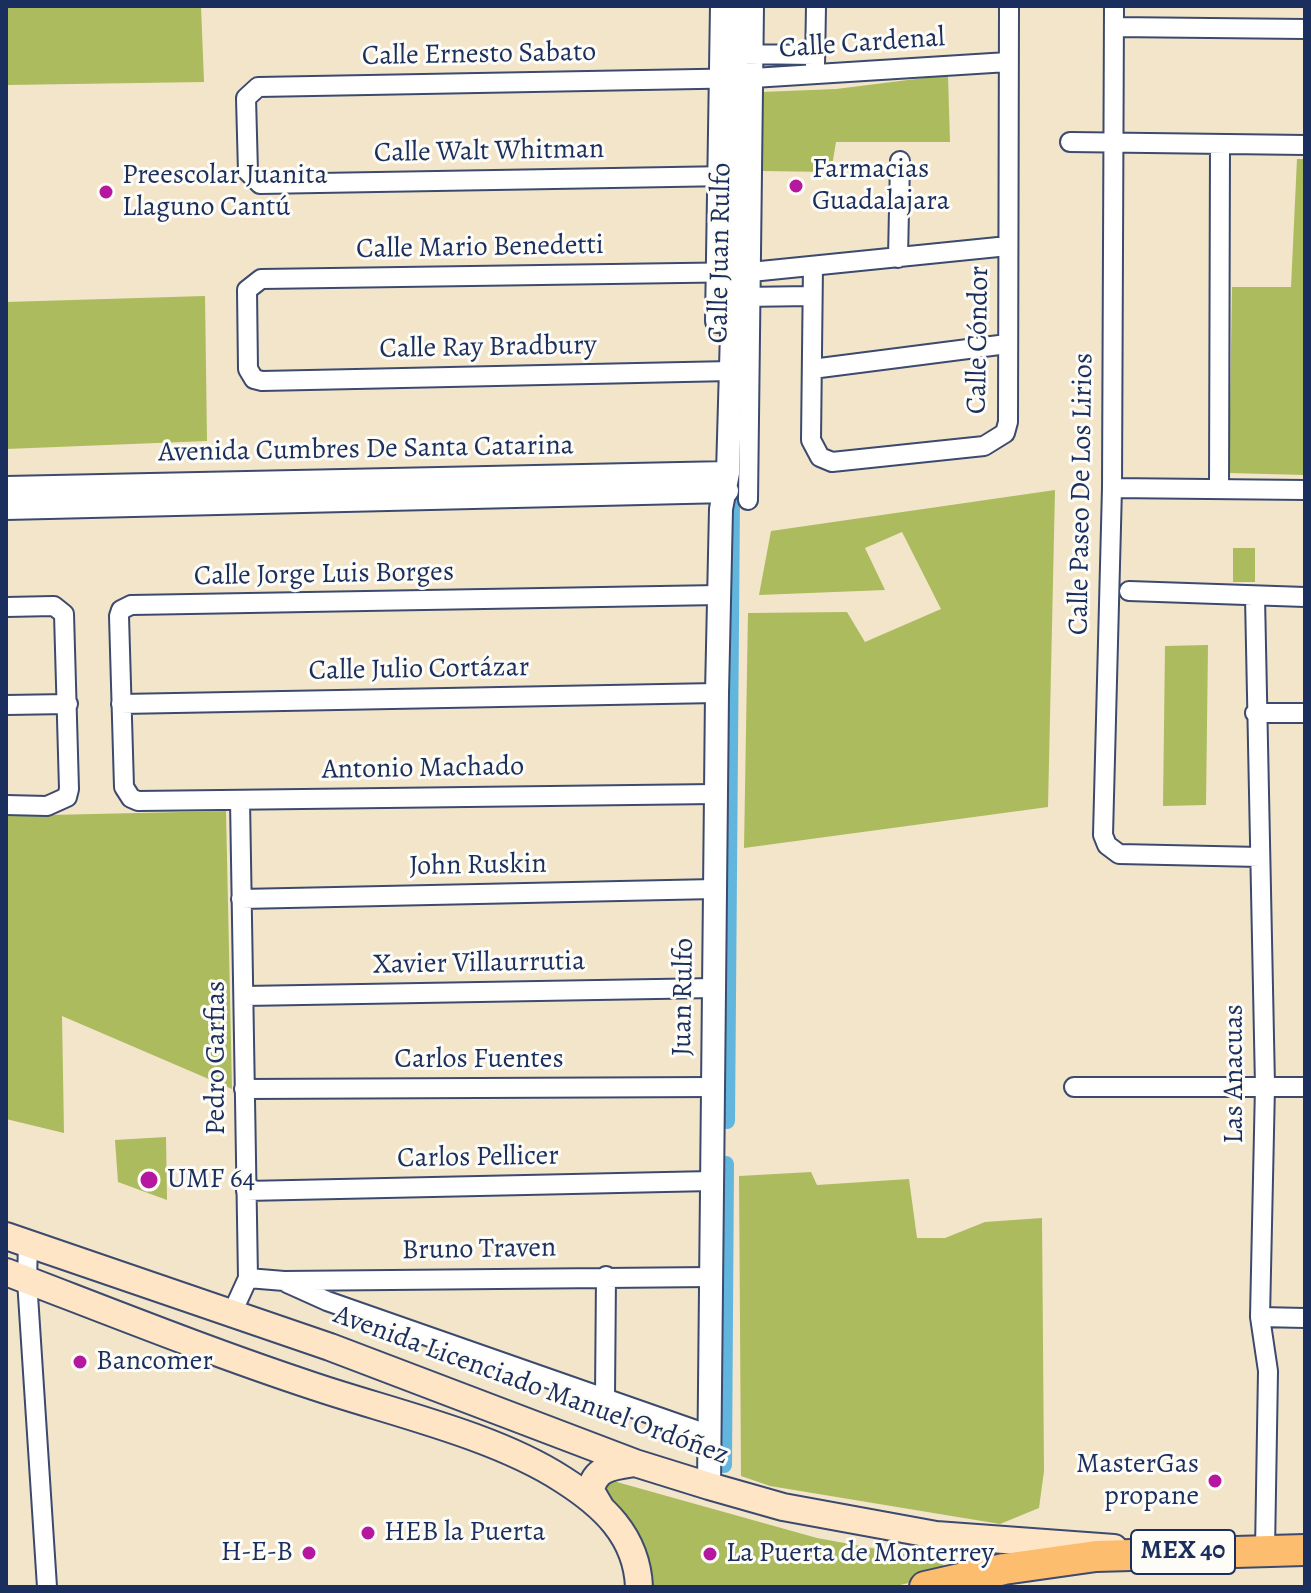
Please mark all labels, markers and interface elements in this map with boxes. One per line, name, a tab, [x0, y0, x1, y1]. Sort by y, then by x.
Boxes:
street label: Calle Cardenal	[778, 21, 946, 67]
street label: Calle Ernesto Sabato	[362, 36, 596, 74]
street label: Calle Walt Whitman	[374, 133, 604, 171]
place label: Farmacias Guadalajara	[812, 153, 950, 219]
place label: Preescolar Juanita Llaguno Cantú	[122, 159, 328, 225]
street label: Calle Juan Rulfo	[703, 162, 739, 344]
marker: Farmacias Guadalajara	[787, 177, 805, 195]
marker: Preescolar Juanita Llaguno Cantú	[97, 183, 115, 201]
street label: Calle Mario Benedetti	[356, 229, 604, 267]
street label: Calle Cóndor	[961, 266, 997, 414]
street label: Calle Ray Bradbury	[379, 329, 597, 367]
street label: Calle Paseo De Los Lirios	[1063, 353, 1101, 635]
street label: Avenida Cumbres De Santa Catarina	[158, 430, 574, 470]
street label: Calle Jorge Luis Borges	[194, 556, 454, 594]
street label: Calle Julio Cortázar	[308, 651, 530, 689]
street label: Antonio Machado	[322, 750, 524, 788]
street label: John Ruskin	[409, 848, 547, 884]
street label: Juan Rulfo	[666, 938, 702, 1056]
street label: Xavier Villaurrutia	[373, 945, 585, 983]
street label: Pedro Garfias	[200, 981, 234, 1135]
street label: Las Anacuas	[1218, 1004, 1252, 1144]
street label: Carlos Fuentes	[394, 1043, 564, 1077]
street label: Carlos Pellicer	[397, 1140, 559, 1176]
place label: UMF 64	[167, 1163, 255, 1197]
marker: UMF 64	[138, 1169, 160, 1191]
street label: Bruno Traven	[401, 1232, 557, 1268]
street label: Avenida Licenciado Manuel Ordóñez	[329, 1299, 733, 1473]
place label: Bancomer	[96, 1345, 213, 1379]
marker: Bancomer	[71, 1353, 89, 1371]
place label: MasterGas propane	[1076, 1448, 1199, 1514]
marker: MasterGas propane	[1206, 1472, 1224, 1490]
place label: HEB la Puerta	[384, 1516, 545, 1550]
marker: HEB la Puerta	[359, 1524, 377, 1542]
road number: MEX 40	[1131, 1530, 1235, 1574]
place label: H-E-B	[221, 1536, 293, 1570]
place label: La Puerta de Monterrey	[726, 1537, 994, 1571]
marker: H-E-B	[300, 1544, 318, 1562]
marker: La Puerta de Monterrey	[701, 1545, 719, 1563]

